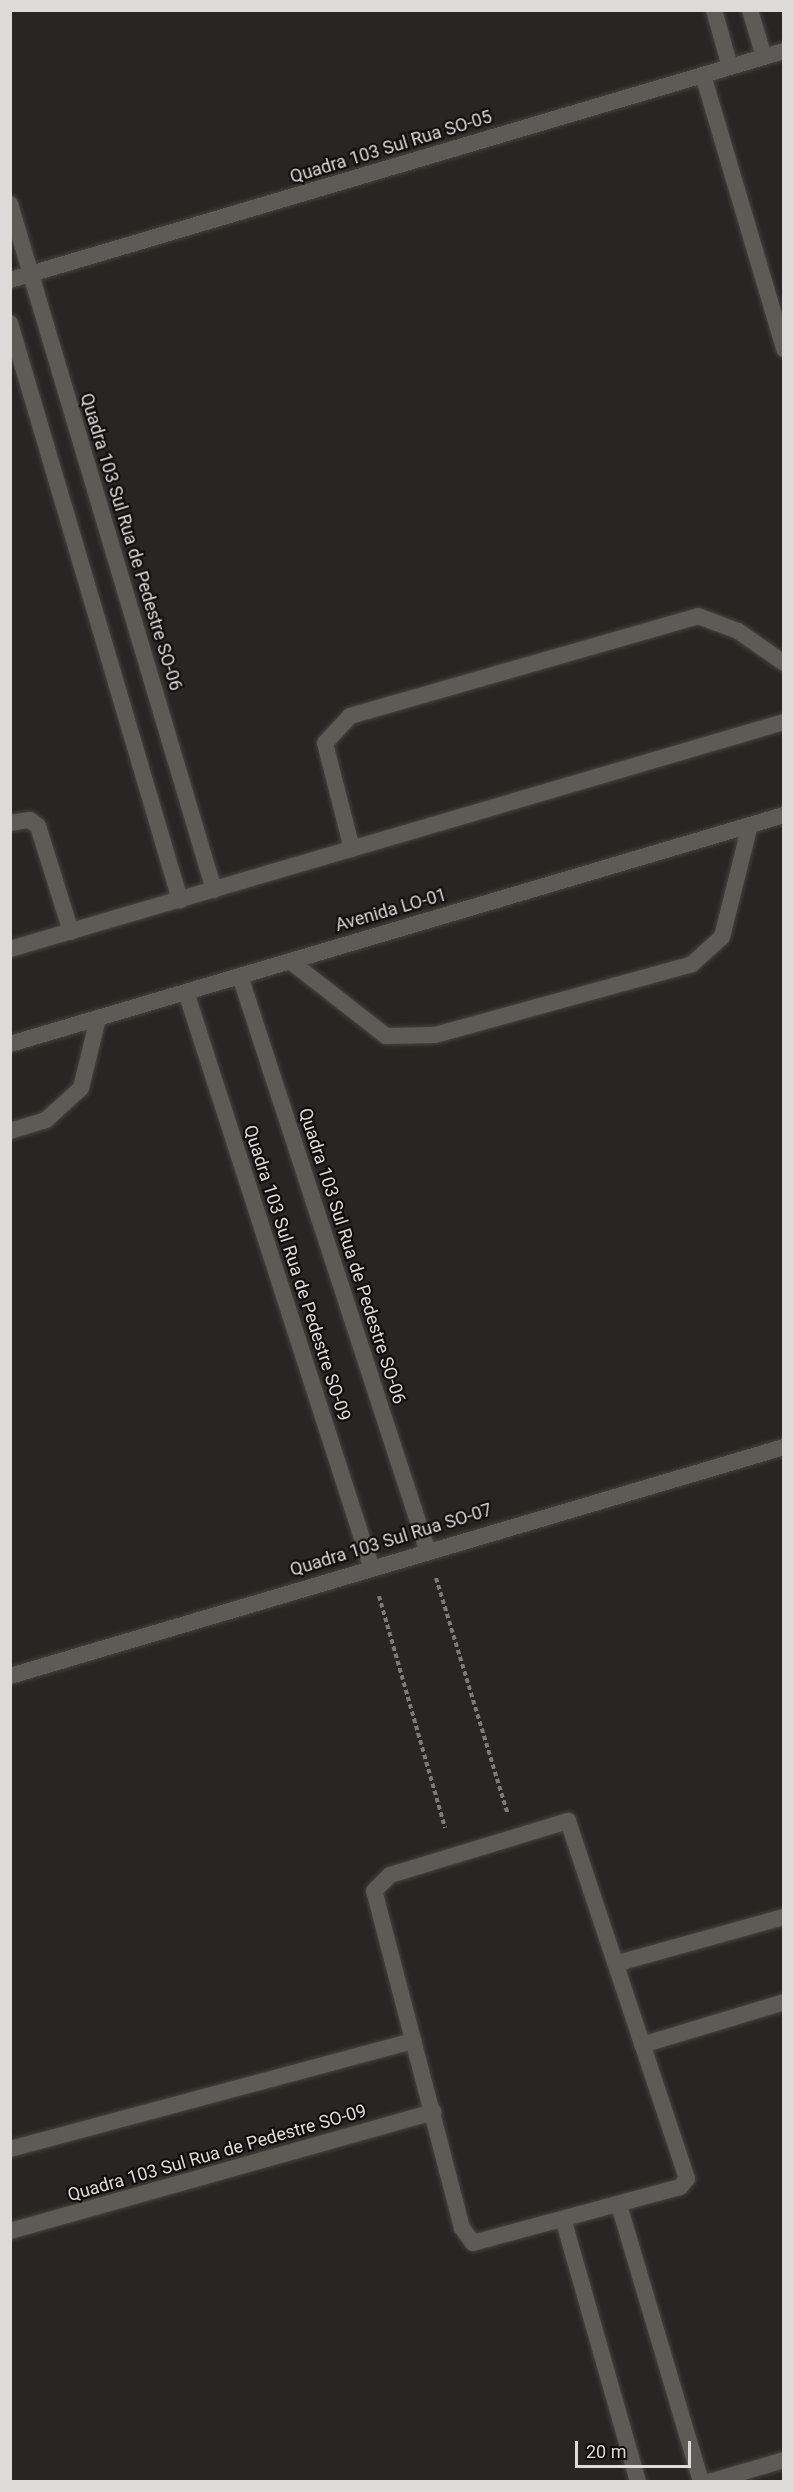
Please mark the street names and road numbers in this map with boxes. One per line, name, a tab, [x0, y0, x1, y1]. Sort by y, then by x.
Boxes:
street label: Quadra 103 Sul Rua SO-05	[287, 106, 495, 188]
street label: Quadra 103 Sul Rua de Pedestre SO-06	[75, 391, 187, 693]
street label: Avenida LO-01	[333, 884, 449, 936]
street label: Quadra 103 Sul Rua de Pedestre SO-06	[294, 1105, 410, 1407]
street label: Quadra 103 Sul Rua de Pedestre SO-09	[239, 1122, 355, 1424]
street label: Quadra 103 Sul Rua SO-07	[287, 1499, 495, 1581]
street label: Quadra 103 Sul Rua de Pedestre SO-09	[65, 2100, 369, 2206]

